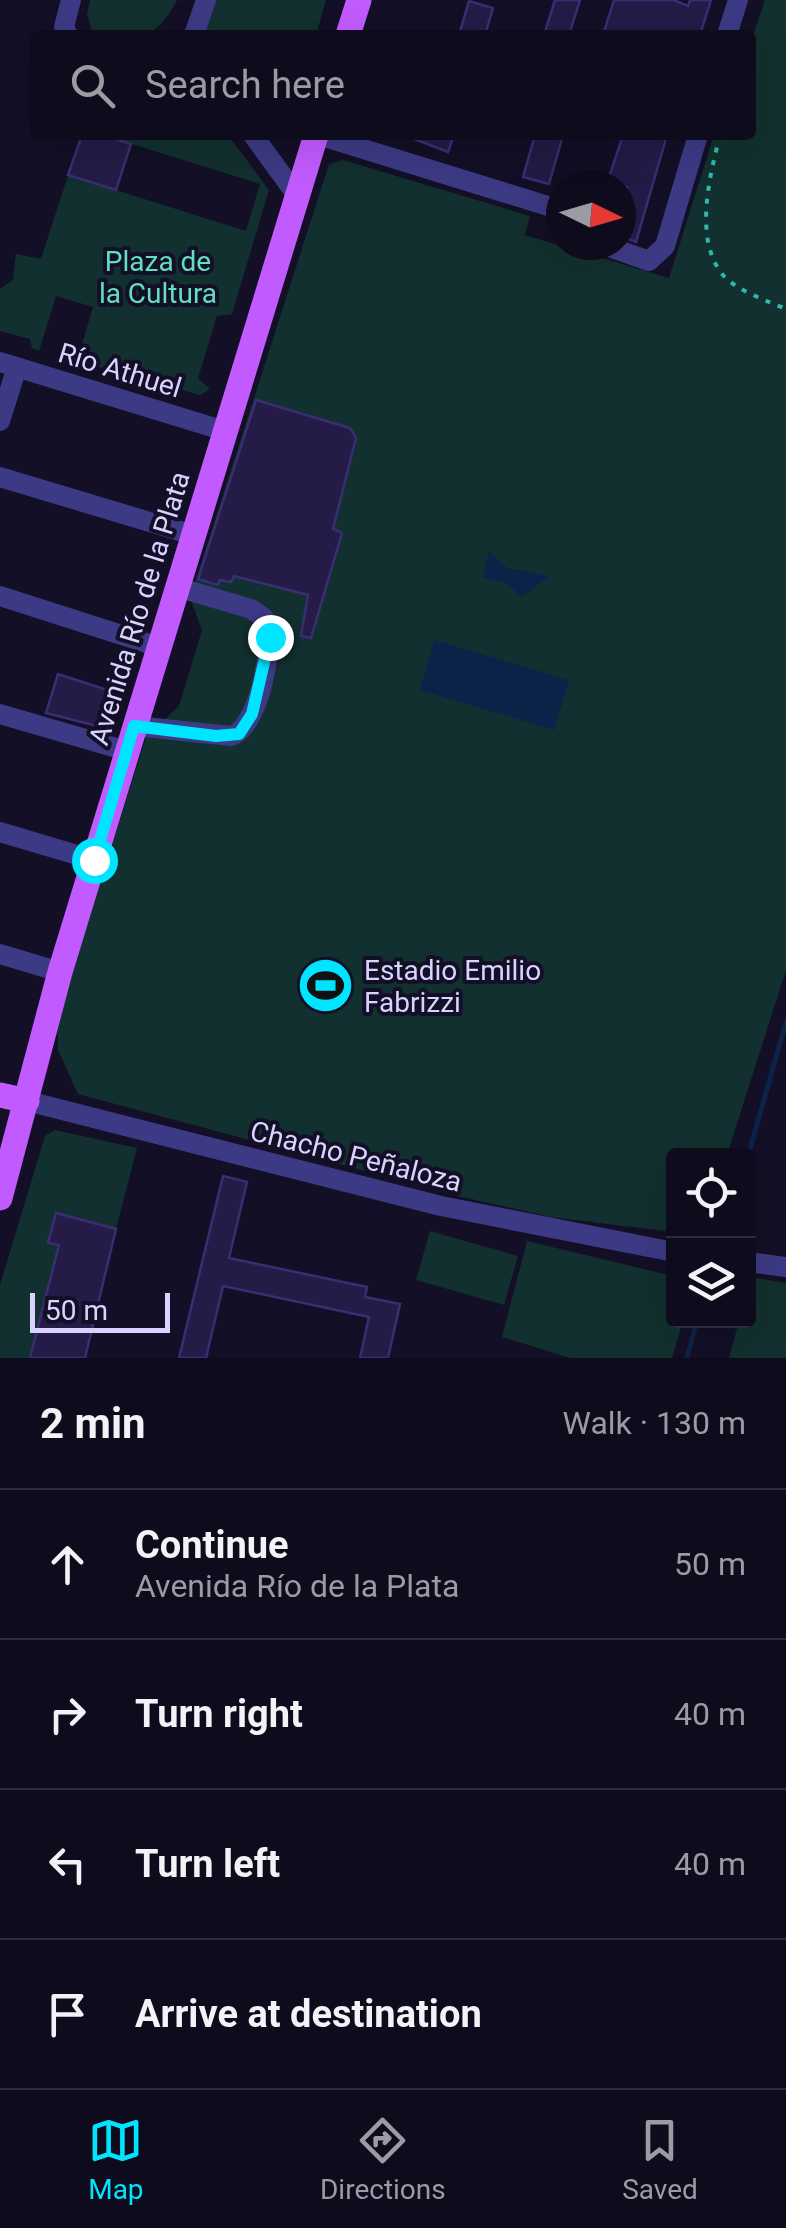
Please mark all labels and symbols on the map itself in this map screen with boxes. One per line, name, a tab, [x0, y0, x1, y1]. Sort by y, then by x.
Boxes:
north arrow	[546, 170, 636, 260]
park label: Plaza de la Cultura	[99, 245, 217, 310]
street label: Río Athuel	[54, 336, 185, 405]
street label: Avenida Río de la Plata	[82, 468, 197, 749]
route end	[248, 615, 294, 661]
route start	[72, 838, 118, 884]
place label: Estadio Emilio Fabrizzi	[364, 954, 541, 1019]
sports icon: Estadio Emilio Fabrizzi	[295, 956, 355, 1016]
street label: Chacho Peñaloza	[247, 1114, 465, 1199]
scale bar	[30, 1288, 170, 1332]

